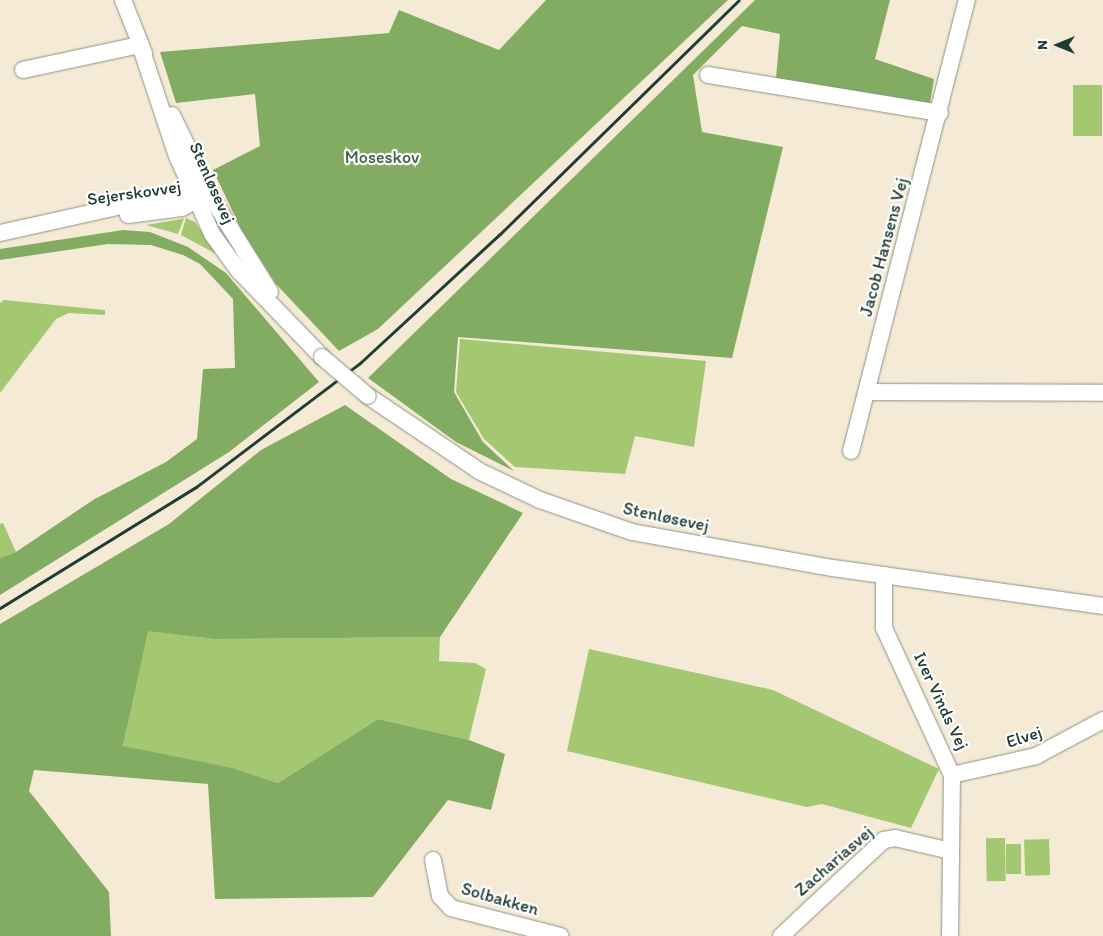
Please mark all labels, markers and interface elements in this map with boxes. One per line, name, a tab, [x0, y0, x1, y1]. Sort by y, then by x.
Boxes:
north arrow	[1033, 20, 1083, 70]
text: N	[1034, 40, 1051, 50]
street label: Stenløsevej	[184, 139, 240, 227]
park label: Moseskov	[345, 146, 419, 168]
street label: Jacob Hansens Vej	[855, 175, 913, 319]
street label: Sejerskovvej	[86, 176, 182, 210]
street label: Stenløsevej	[621, 497, 711, 537]
street label: Iver Vinds Vej	[909, 649, 973, 753]
street label: Elvej	[1003, 721, 1045, 753]
street label: Zachariasvej	[790, 821, 878, 901]
street label: Solbakken	[459, 878, 541, 920]

